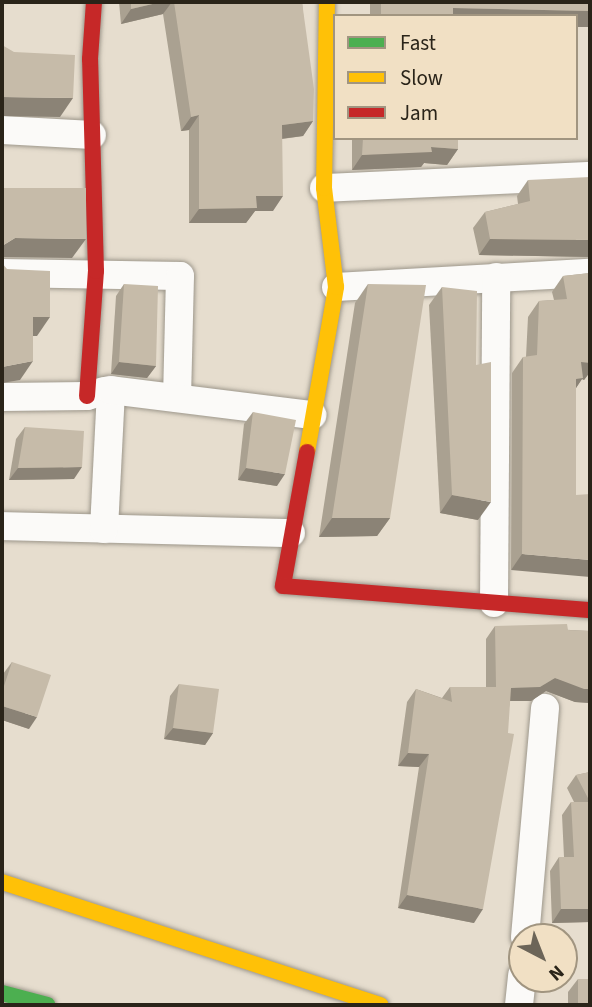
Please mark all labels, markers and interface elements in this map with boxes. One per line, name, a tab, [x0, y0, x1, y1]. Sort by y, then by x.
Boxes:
legend	[333, 14, 578, 140]
text: Fast	[400, 28, 436, 58]
text: Slow	[400, 63, 443, 93]
text: Jam	[400, 98, 438, 128]
north arrow	[508, 923, 578, 993]
text: N	[542, 958, 570, 987]

